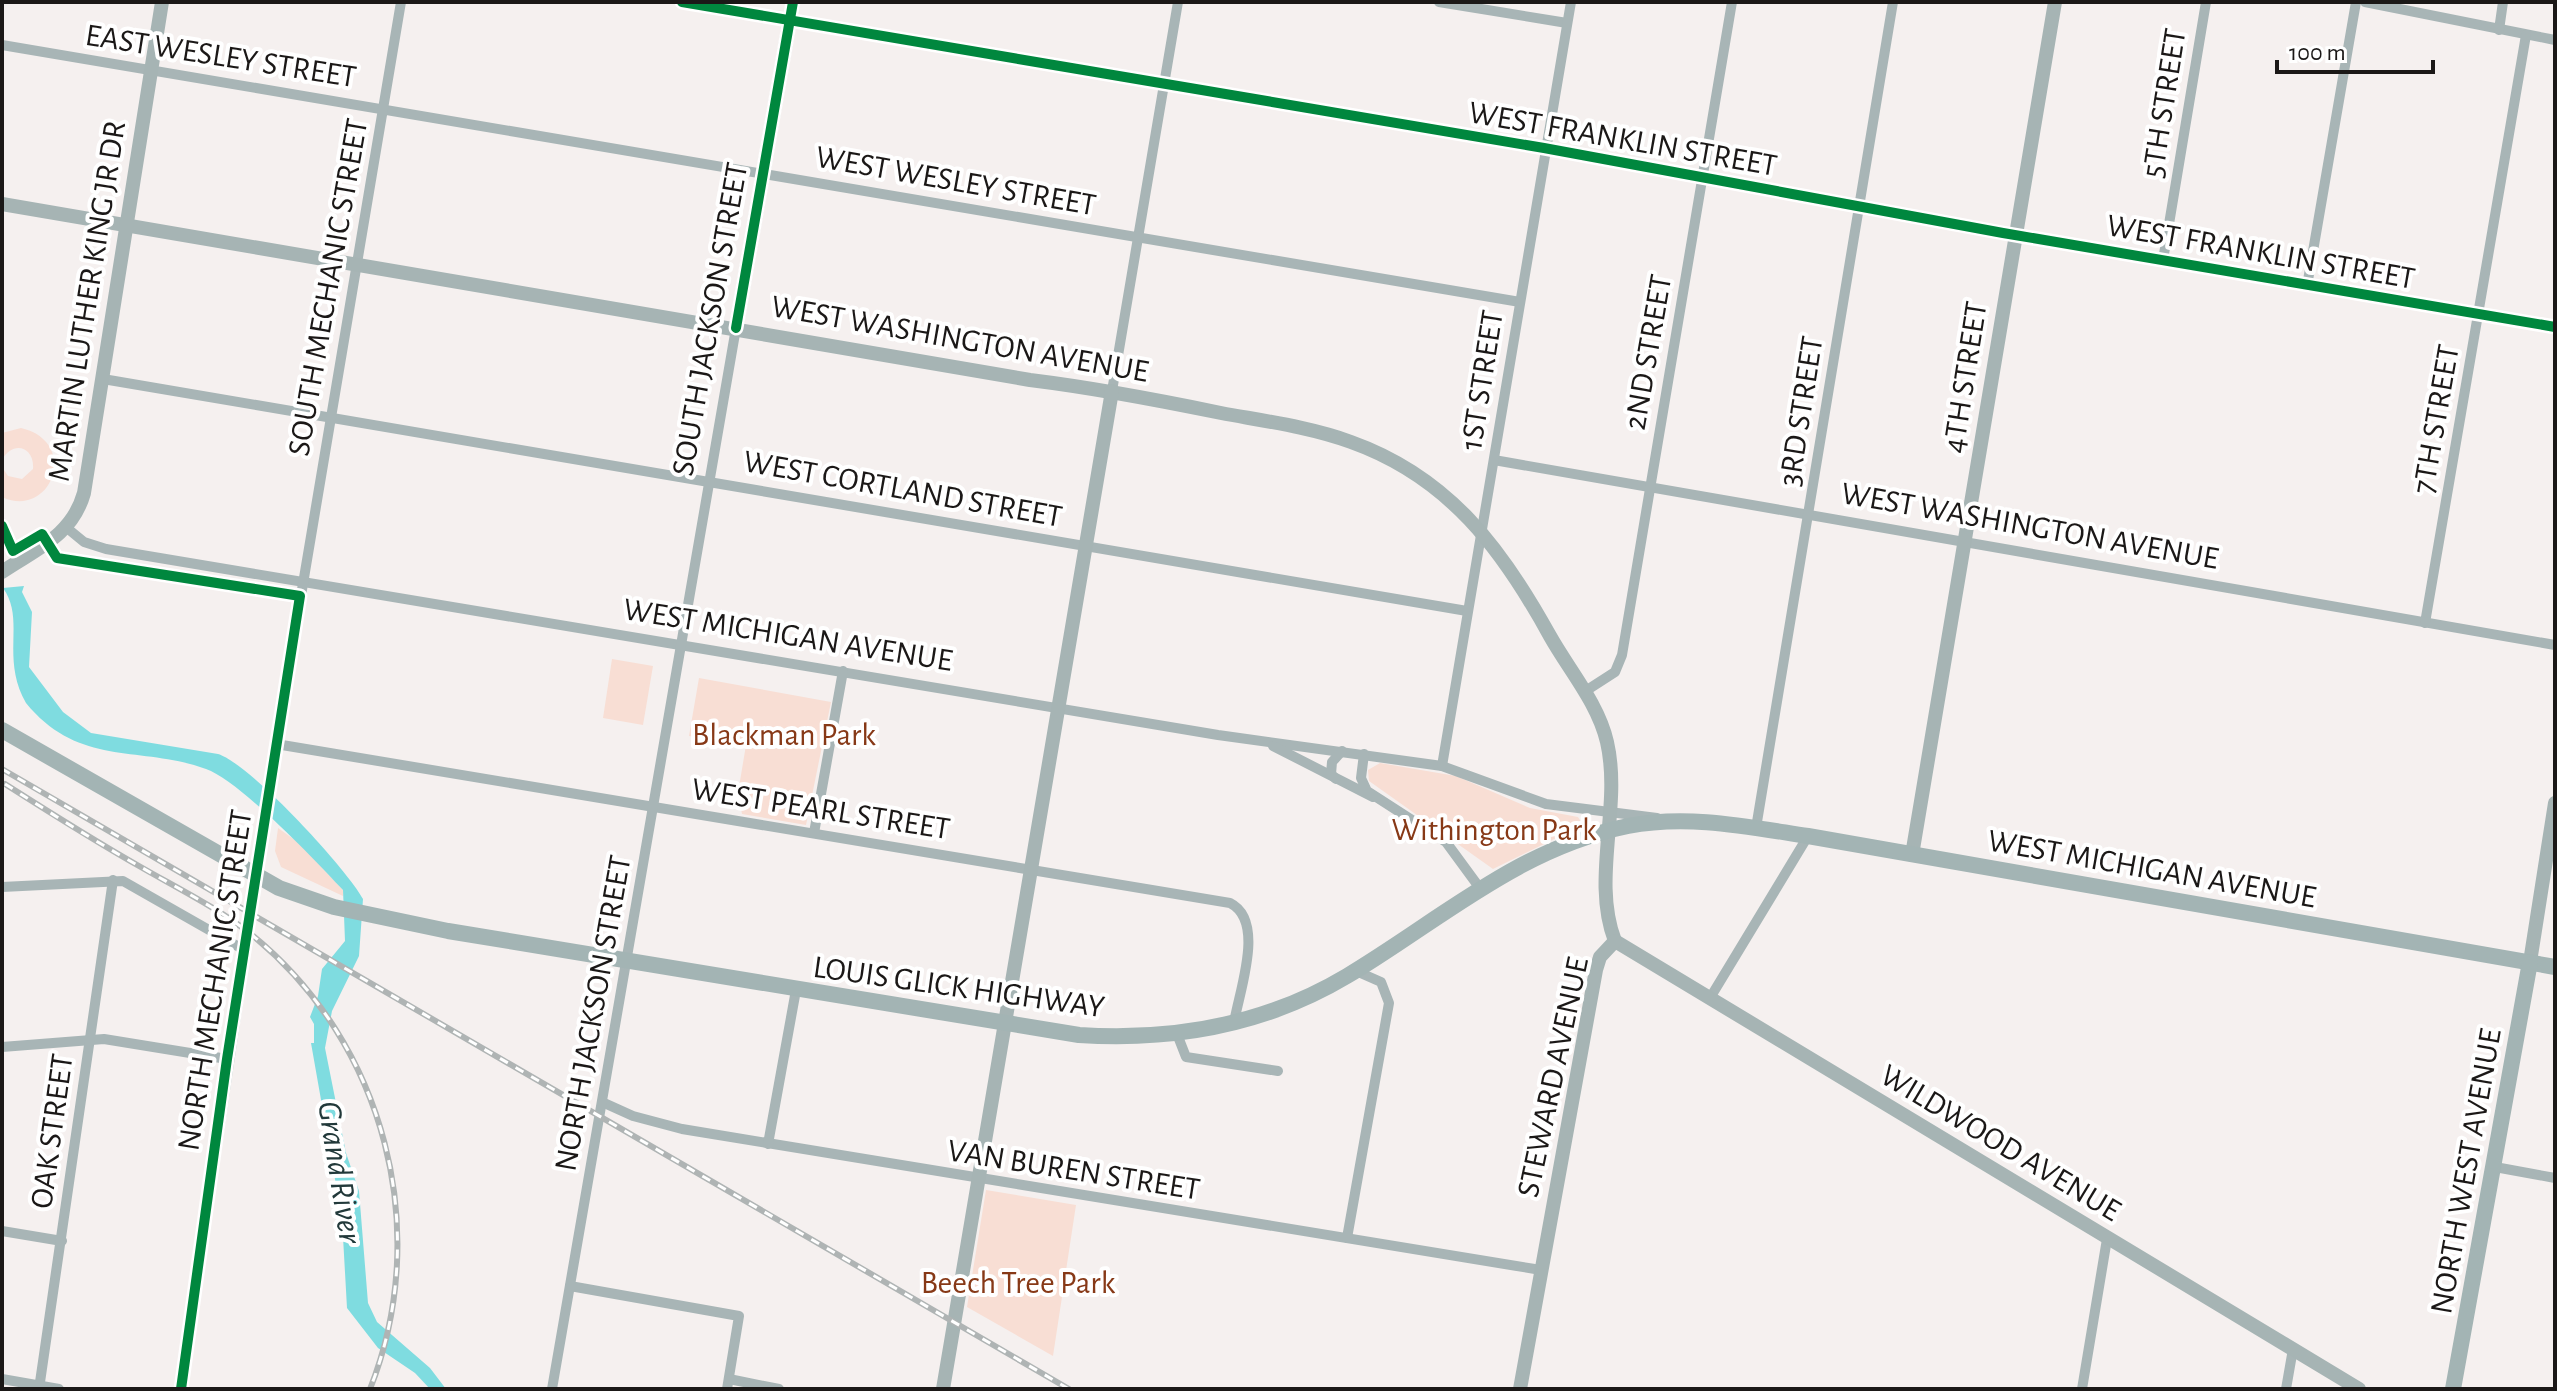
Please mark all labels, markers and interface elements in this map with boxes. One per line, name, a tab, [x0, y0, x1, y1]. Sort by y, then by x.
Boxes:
street label: EAST WESLEY STREET	[83, 19, 359, 93]
scale bar	[2277, 24, 2433, 74]
street label: 5TH STREET	[2136, 26, 2192, 180]
text: 100 m	[2289, 41, 2346, 65]
street label: WEST FRANKLIN STREET	[1466, 96, 1780, 182]
street label: SOUTH MECHANIC STREET	[283, 116, 373, 458]
street label: MARTIN LUTHER KING JR DR	[43, 119, 131, 484]
street label: WEST WESLEY STREET	[813, 141, 1099, 221]
street label: SOUTH JACKSON STREET	[667, 160, 753, 478]
street label: WEST FRANKLIN STREET	[2104, 209, 2418, 295]
street label: 2ND STREET	[1619, 272, 1677, 432]
street label: WEST WASHINGTON AVENUE	[769, 290, 1151, 388]
street label: 4TH STREET	[1937, 299, 1993, 455]
street label: 1ST STREET	[1455, 308, 1509, 452]
street label: 3RD STREET	[1773, 334, 1829, 488]
street label: 7TH STREET	[2407, 342, 2465, 496]
street label: WEST CORTLAND STREET	[741, 445, 1065, 533]
street label: WEST WASHINGTON AVENUE	[1839, 477, 2221, 575]
street label: WEST MICHIGAN AVENUE	[621, 593, 955, 677]
park label: Blackman Park	[692, 719, 876, 751]
street label: WEST PEARL STREET	[689, 773, 953, 845]
street label: NORTH MECHANIC STREET	[172, 807, 258, 1153]
park label: Withington Park	[1391, 814, 1597, 846]
street label: WEST MICHIGAN AVENUE	[1985, 824, 2318, 914]
street label: NORTH JACKSON STREET	[549, 852, 637, 1174]
street label: LOUIS GLICK HIGHWAY	[811, 951, 1107, 1023]
street label: STEWARD AVENUE	[1512, 954, 1594, 1200]
street label: NORTH WEST AVENUE	[2425, 1026, 2507, 1316]
street label: OAK STREET	[25, 1052, 79, 1210]
street label: WILDWOOD AVENUE	[1875, 1059, 2126, 1227]
water label: Grand River	[311, 1099, 367, 1247]
street label: VAN BUREN STREET	[945, 1134, 1203, 1206]
park label: Beech Tree Park	[921, 1267, 1116, 1299]

